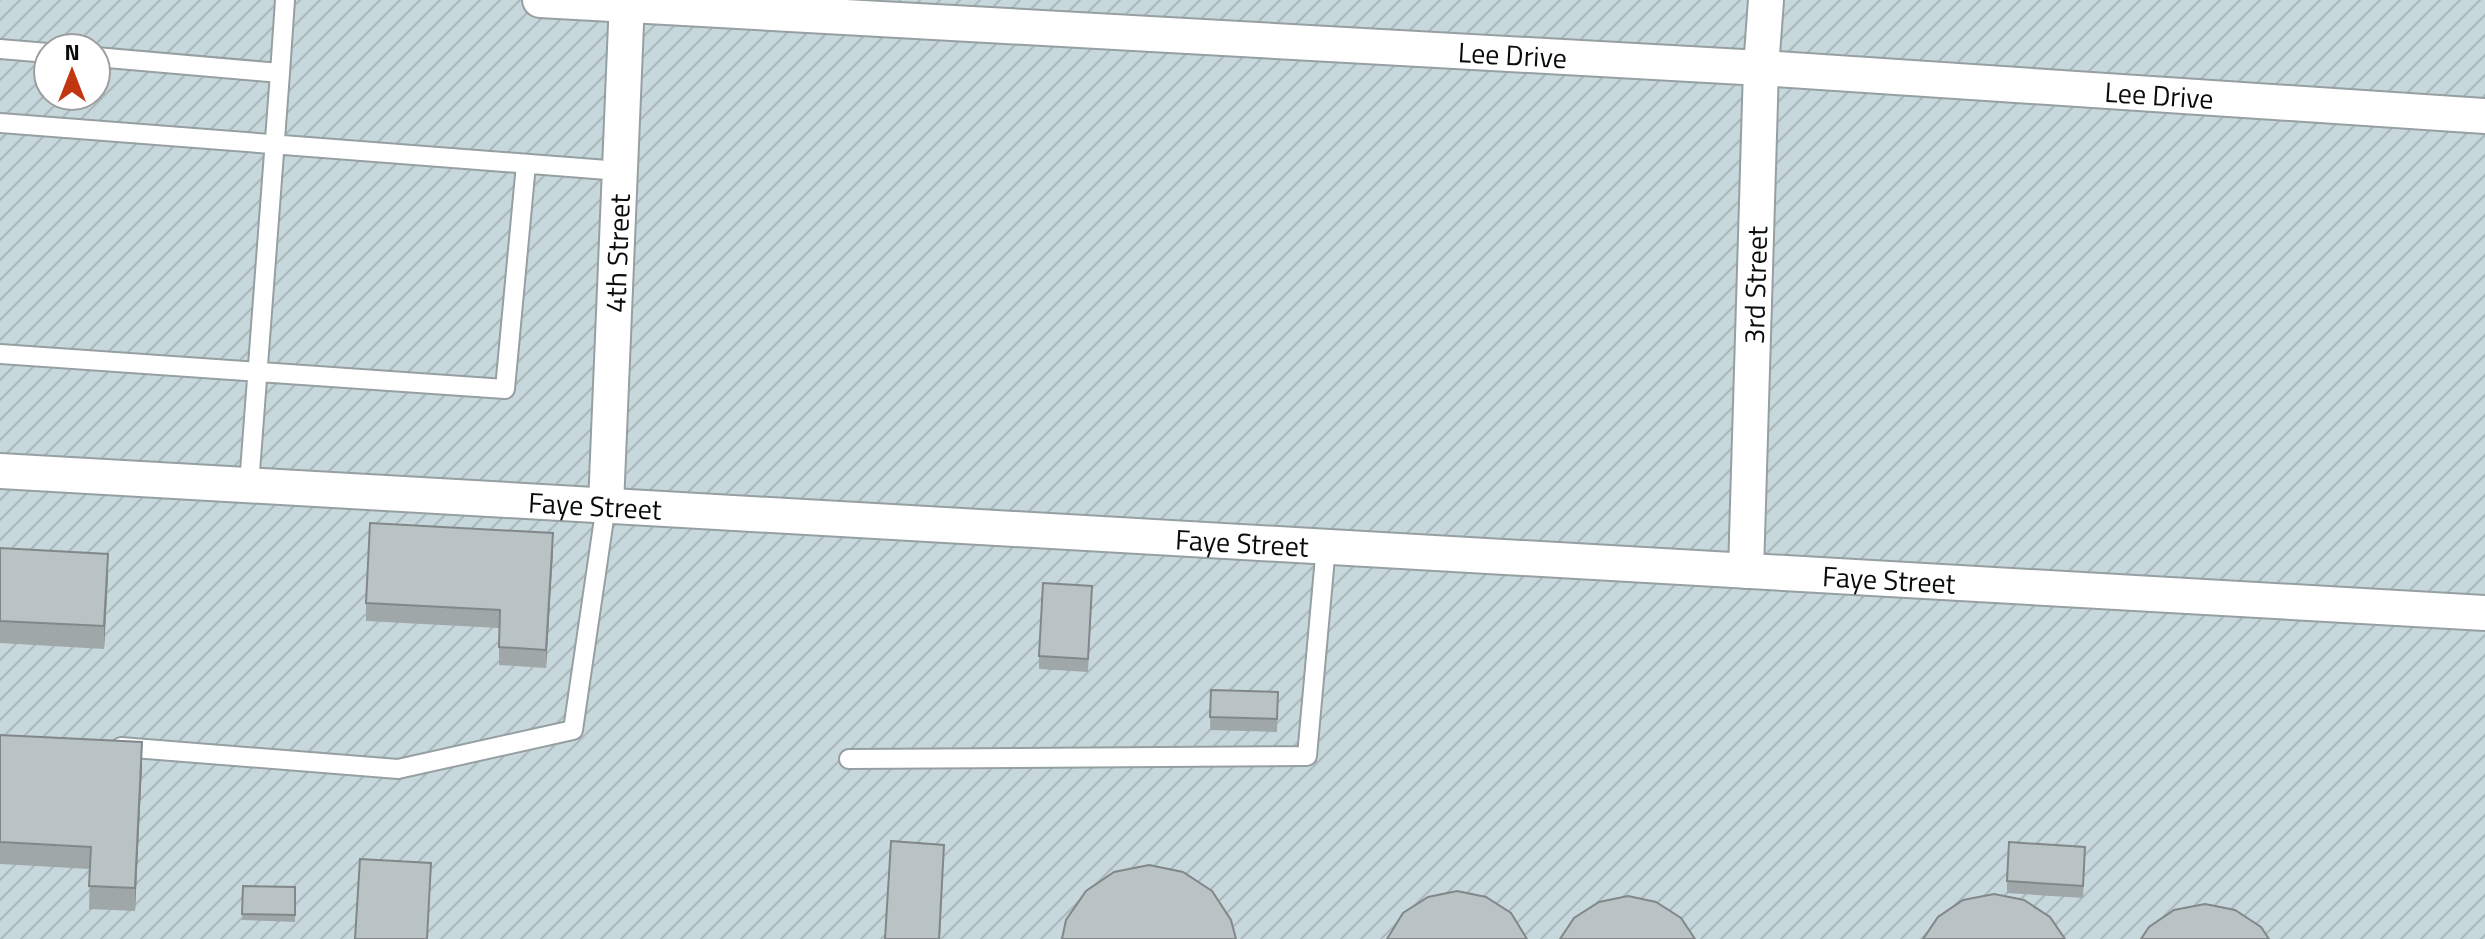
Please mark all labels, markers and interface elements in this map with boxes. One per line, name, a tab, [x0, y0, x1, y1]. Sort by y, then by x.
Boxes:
street label: Lee Drive	[1457, 30, 1568, 79]
north arrow	[32, 32, 112, 112]
text: N	[64, 35, 80, 69]
street label: Lee Drive	[2103, 69, 2215, 119]
street label: 4th Street	[593, 193, 640, 314]
street label: 3rd Street	[1731, 225, 1778, 345]
street label: Faye Street	[527, 480, 663, 530]
street label: Faye Street	[1174, 517, 1310, 567]
street label: Faye Street	[1821, 554, 1957, 604]

